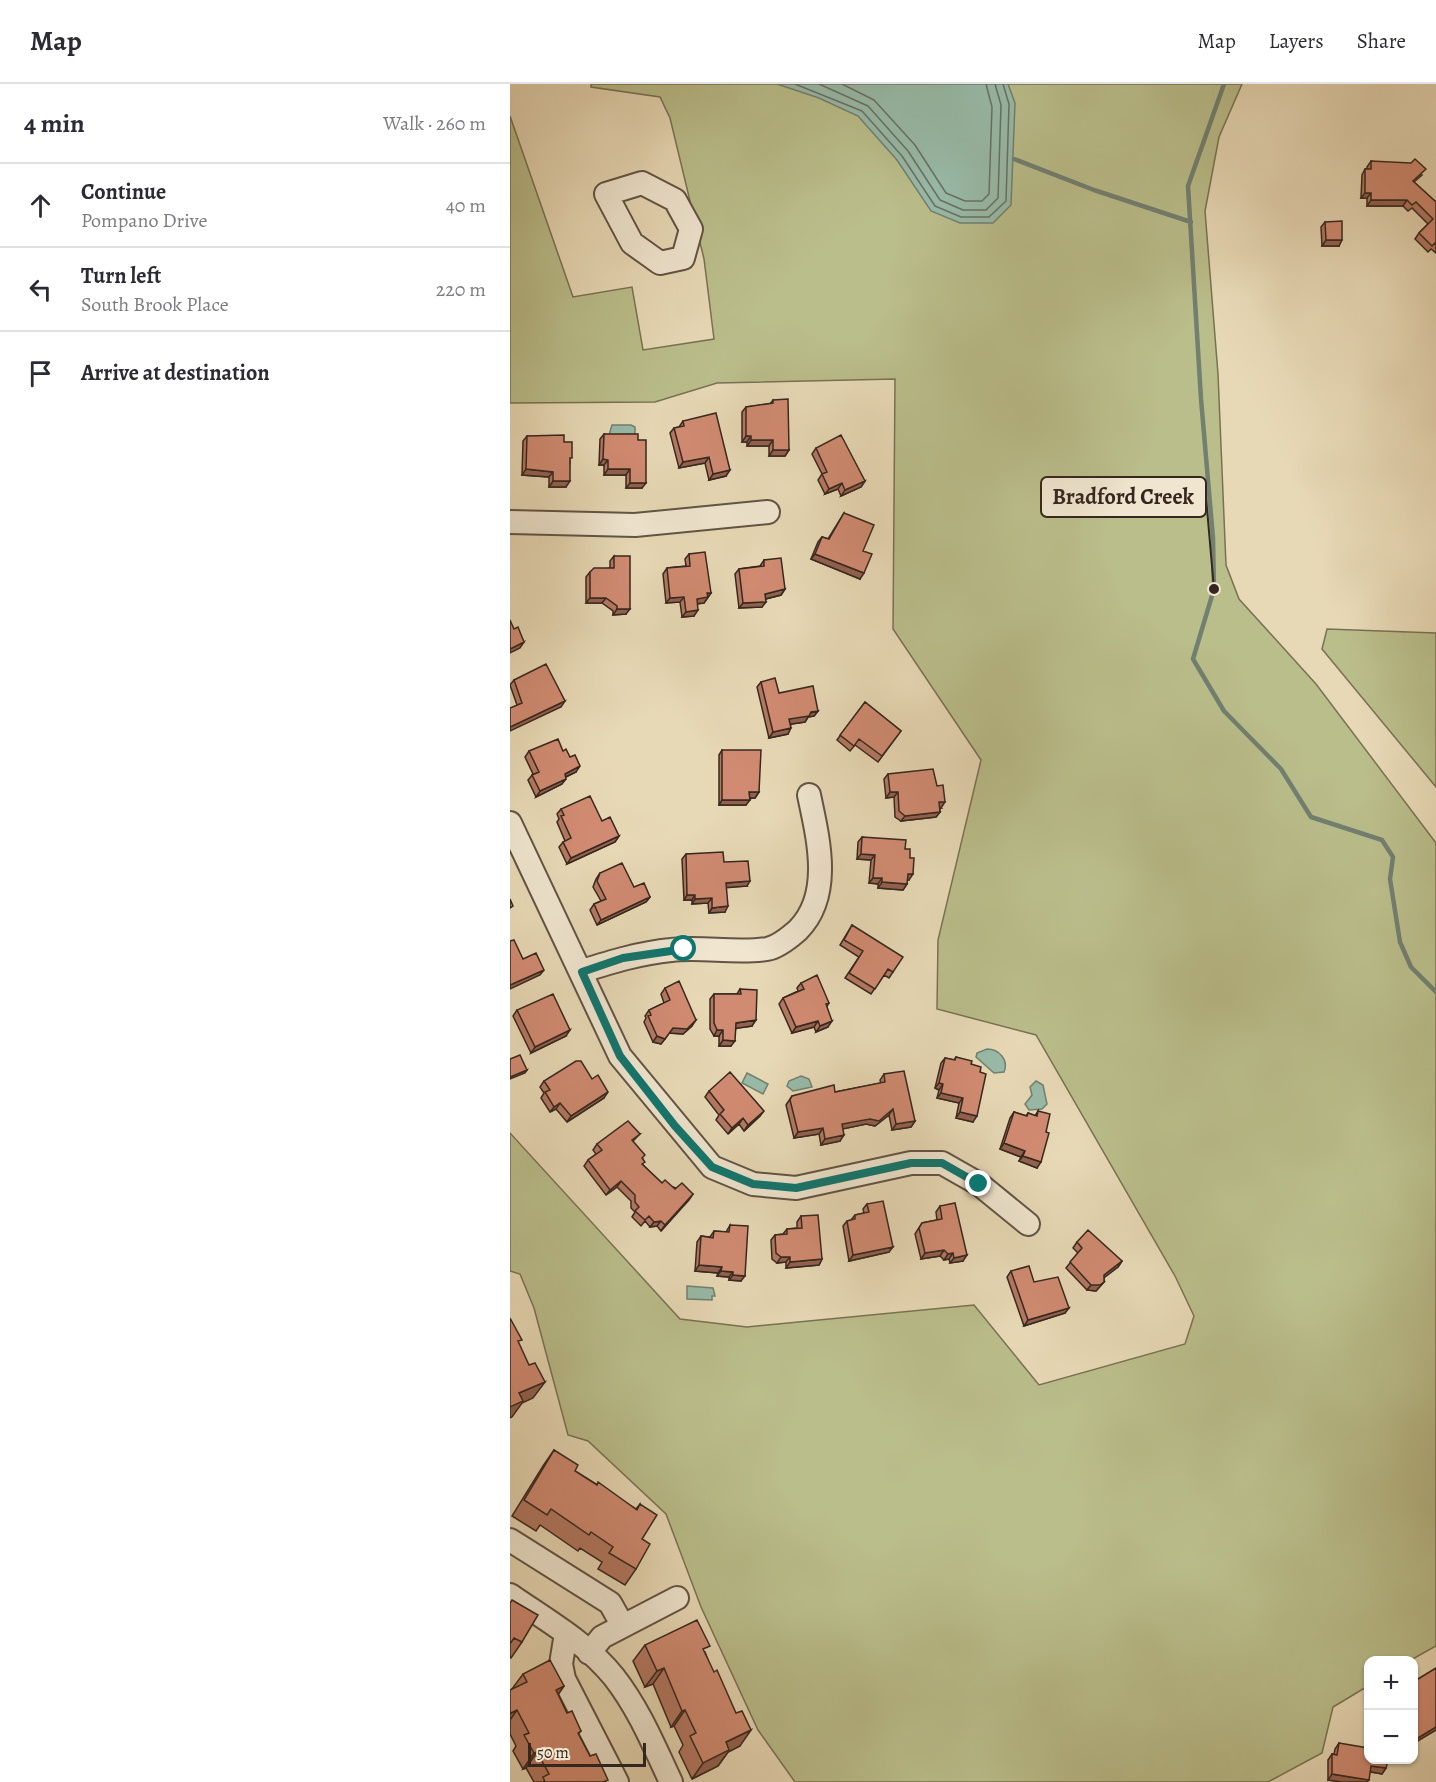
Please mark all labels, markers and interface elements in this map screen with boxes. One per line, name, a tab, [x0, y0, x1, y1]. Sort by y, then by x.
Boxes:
text: Map	[30, 22, 82, 60]
text: Map	[1197, 27, 1236, 55]
text: Layers	[1269, 27, 1324, 55]
text: Share	[1357, 27, 1406, 55]
text: 4 min	[24, 106, 85, 141]
text: Walk · 260 m	[383, 110, 486, 137]
text: Continue	[81, 177, 166, 207]
icon: ahead	[24, 189, 57, 222]
text: 40 m	[446, 192, 486, 219]
text: Pompano Drive	[81, 207, 207, 234]
text: Turn left	[81, 261, 161, 291]
icon: left	[24, 273, 57, 306]
text: 220 m	[436, 276, 486, 303]
text: South Brook Place	[81, 291, 229, 318]
icon: arrive	[24, 357, 57, 390]
text: Arrive at destination	[81, 358, 270, 388]
callout: Bradford Creek	[1041, 477, 1206, 517]
text: Bradford Creek	[1052, 482, 1194, 512]
route start	[670, 935, 696, 961]
route end	[965, 1170, 991, 1196]
map controls	[1364, 1656, 1418, 1764]
button: +	[1364, 1656, 1418, 1710]
button: −	[1364, 1710, 1418, 1764]
scale bar	[528, 1740, 646, 1768]
text: 50 m	[537, 1742, 569, 1764]

